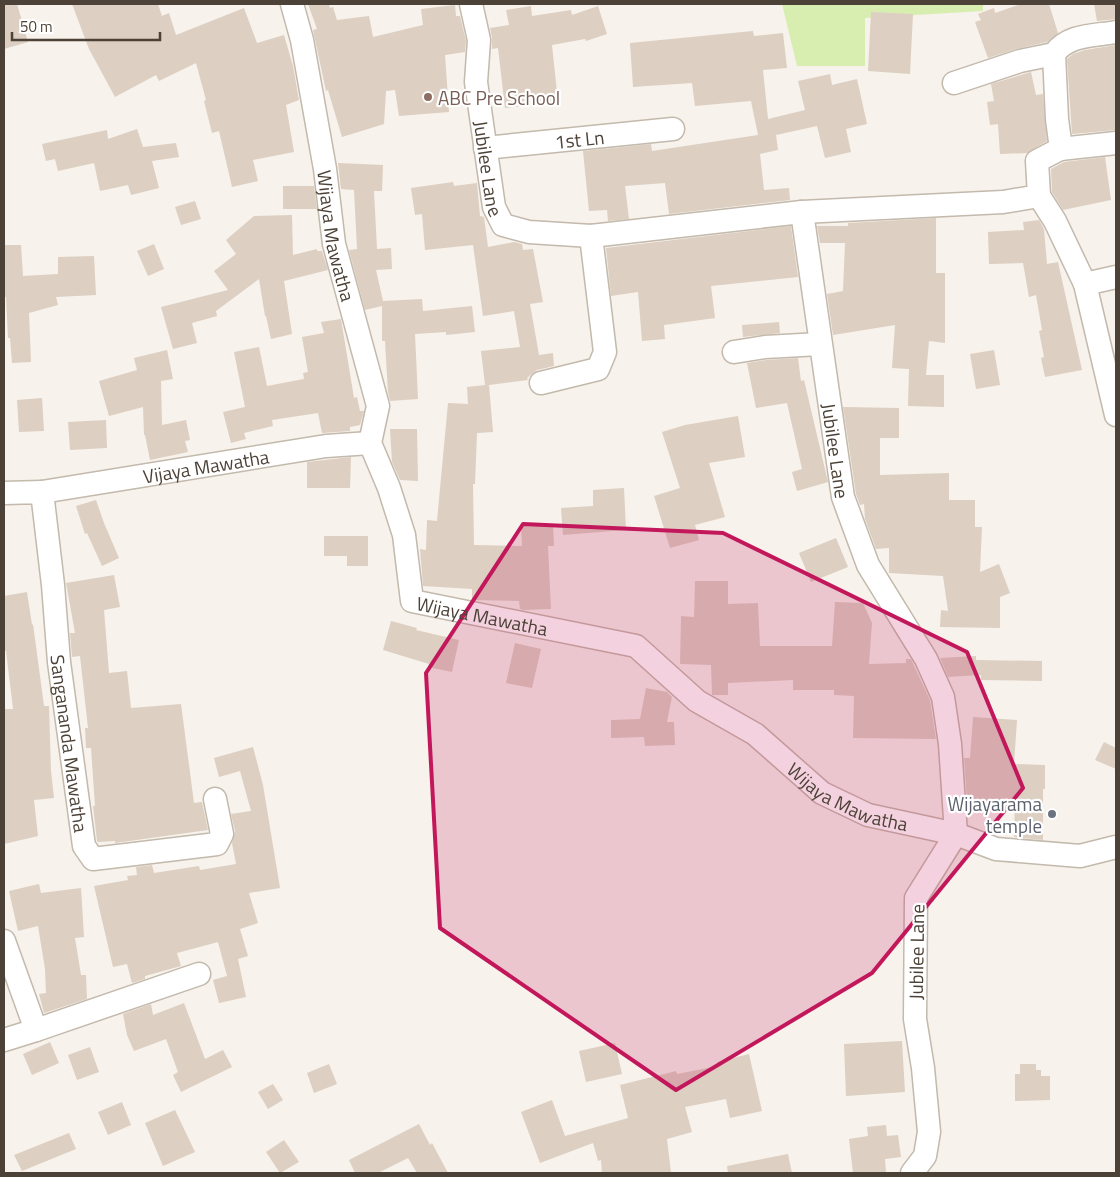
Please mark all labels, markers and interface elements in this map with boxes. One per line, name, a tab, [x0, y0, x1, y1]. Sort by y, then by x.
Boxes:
scale bar	[12, 10, 160, 42]
text: 50 m	[20, 15, 53, 38]
place label: ABC Pre School	[438, 83, 560, 112]
marker: ABC Pre School	[422, 91, 434, 103]
street label: Jubilee Lane	[467, 119, 511, 221]
street label: 1st Ln	[553, 122, 606, 155]
street label: Wijaya Mawatha	[311, 168, 363, 305]
street label: Jubilee Lane	[815, 401, 858, 500]
street label: Vijaya Mawatha	[141, 441, 272, 490]
street label: Wijaya Mawatha	[414, 588, 551, 643]
street label: Sangananda Mawatha	[44, 654, 97, 834]
street label: Wijaya Mawatha	[781, 755, 911, 838]
place label: Wijayarama temple	[947, 789, 1042, 840]
marker: Wijayarama temple	[1046, 808, 1058, 820]
street label: Jubilee Lane	[901, 904, 931, 1000]

